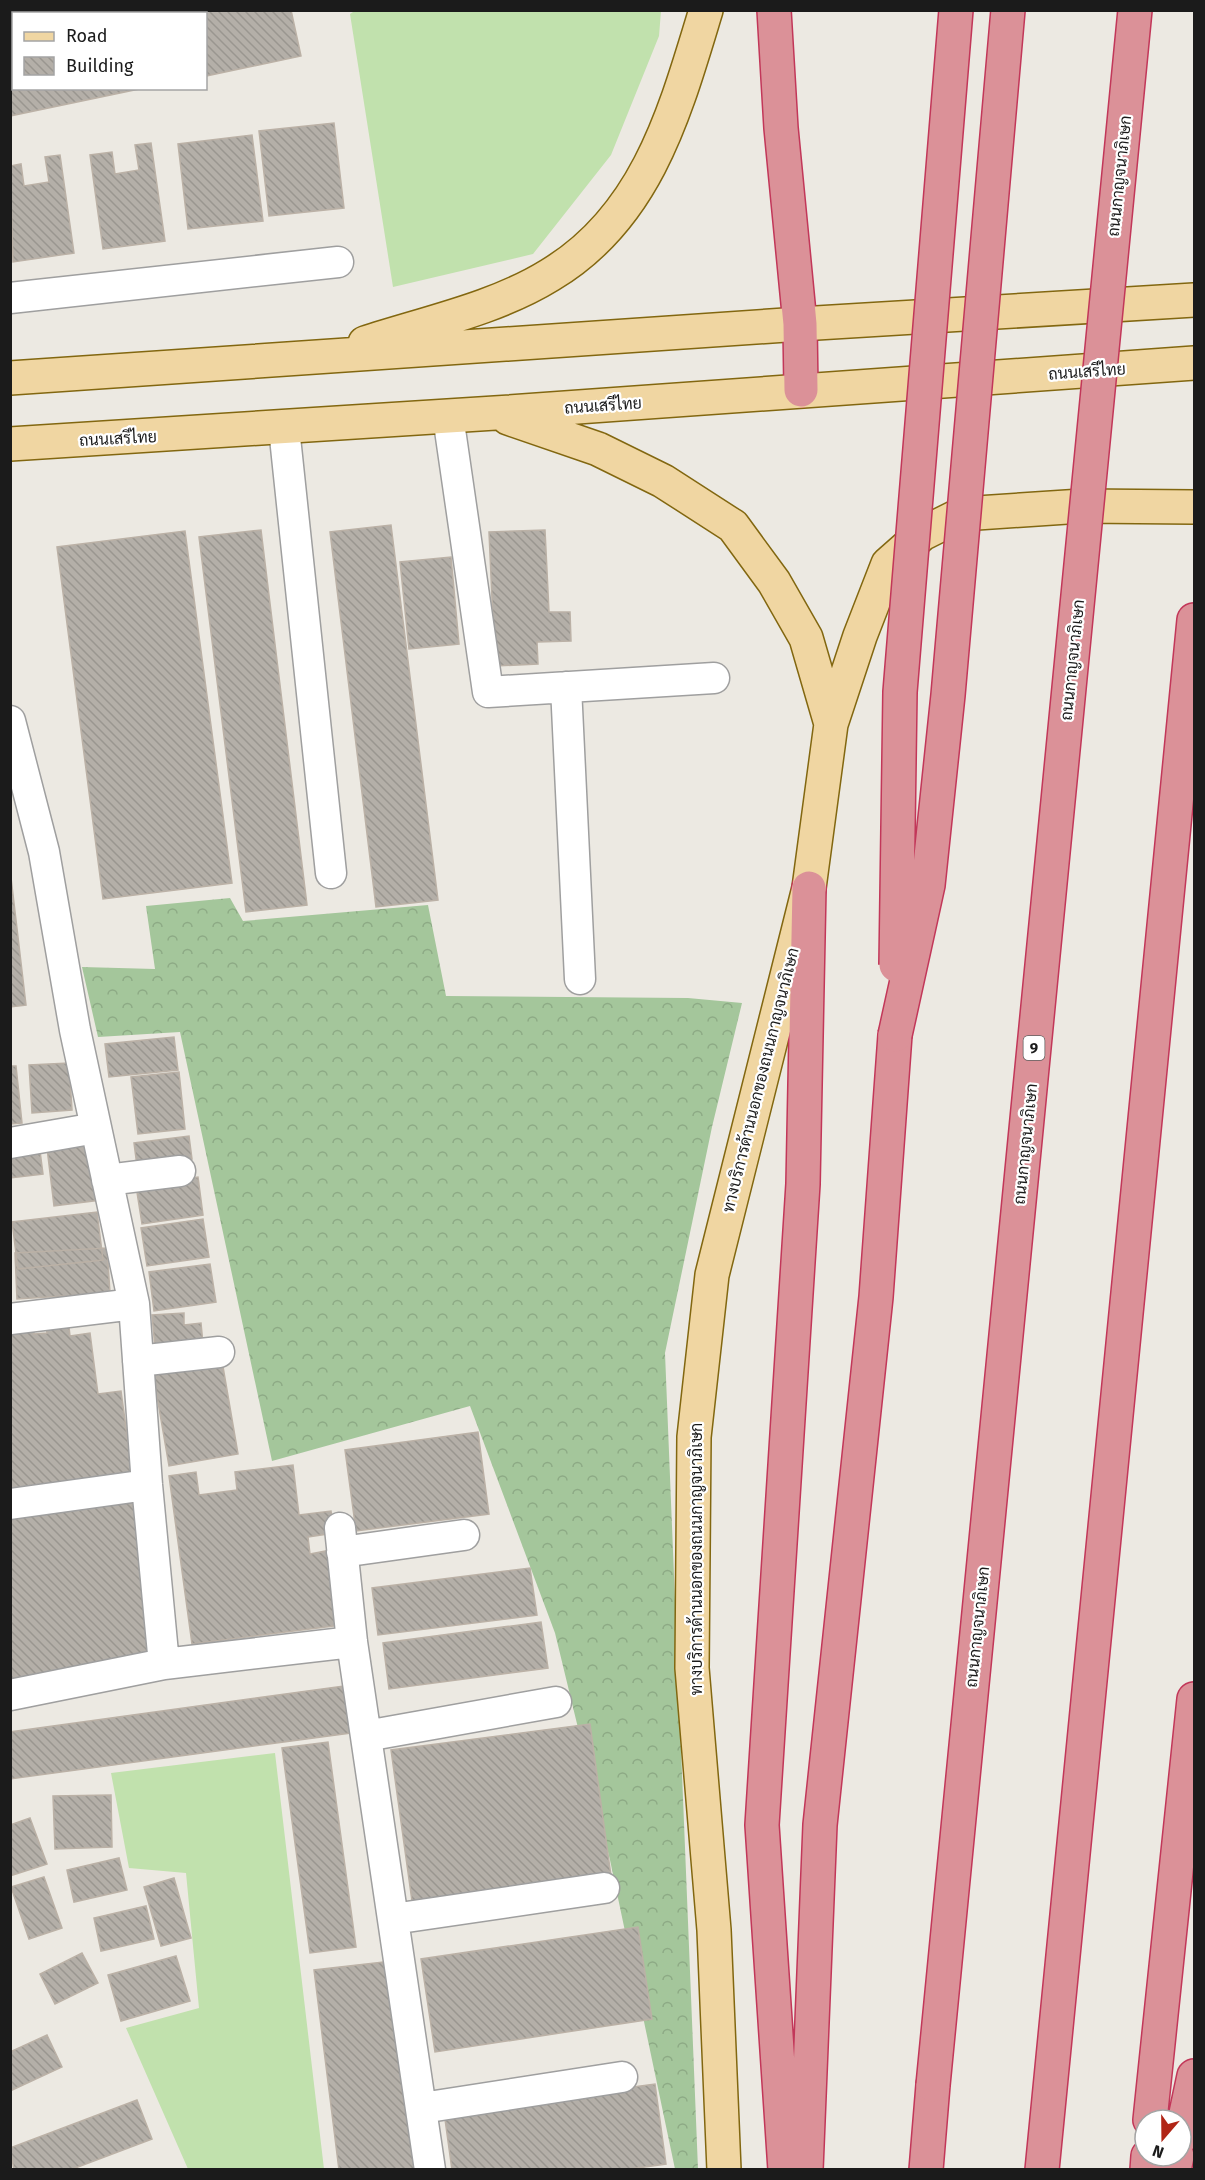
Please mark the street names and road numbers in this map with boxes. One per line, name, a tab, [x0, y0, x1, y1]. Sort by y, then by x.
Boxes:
street label: ถนนกาญจนาภิเษก	[1104, 115, 1135, 238]
street label: ถนนเสรีไทย	[1048, 357, 1126, 384]
street label: ถนนเสรีไทย	[564, 391, 642, 418]
street label: ถนนเสรีไทย	[79, 425, 157, 450]
street label: ถนนกาญจนาภิเษก	[1057, 599, 1088, 722]
street label: ทางบริการด้านนอกของถนนกาญจนาภิเษก	[717, 945, 803, 1215]
road number: 9	[1024, 1036, 1044, 1060]
street label: ถนนกาญจนาภิเษก	[1010, 1083, 1041, 1206]
street label: ทางบริการด้านนอกของถนนกาญจนาภิเษก	[686, 1423, 706, 1695]
street label: ถนนกาญจนาภิเษก	[962, 1566, 993, 1689]

